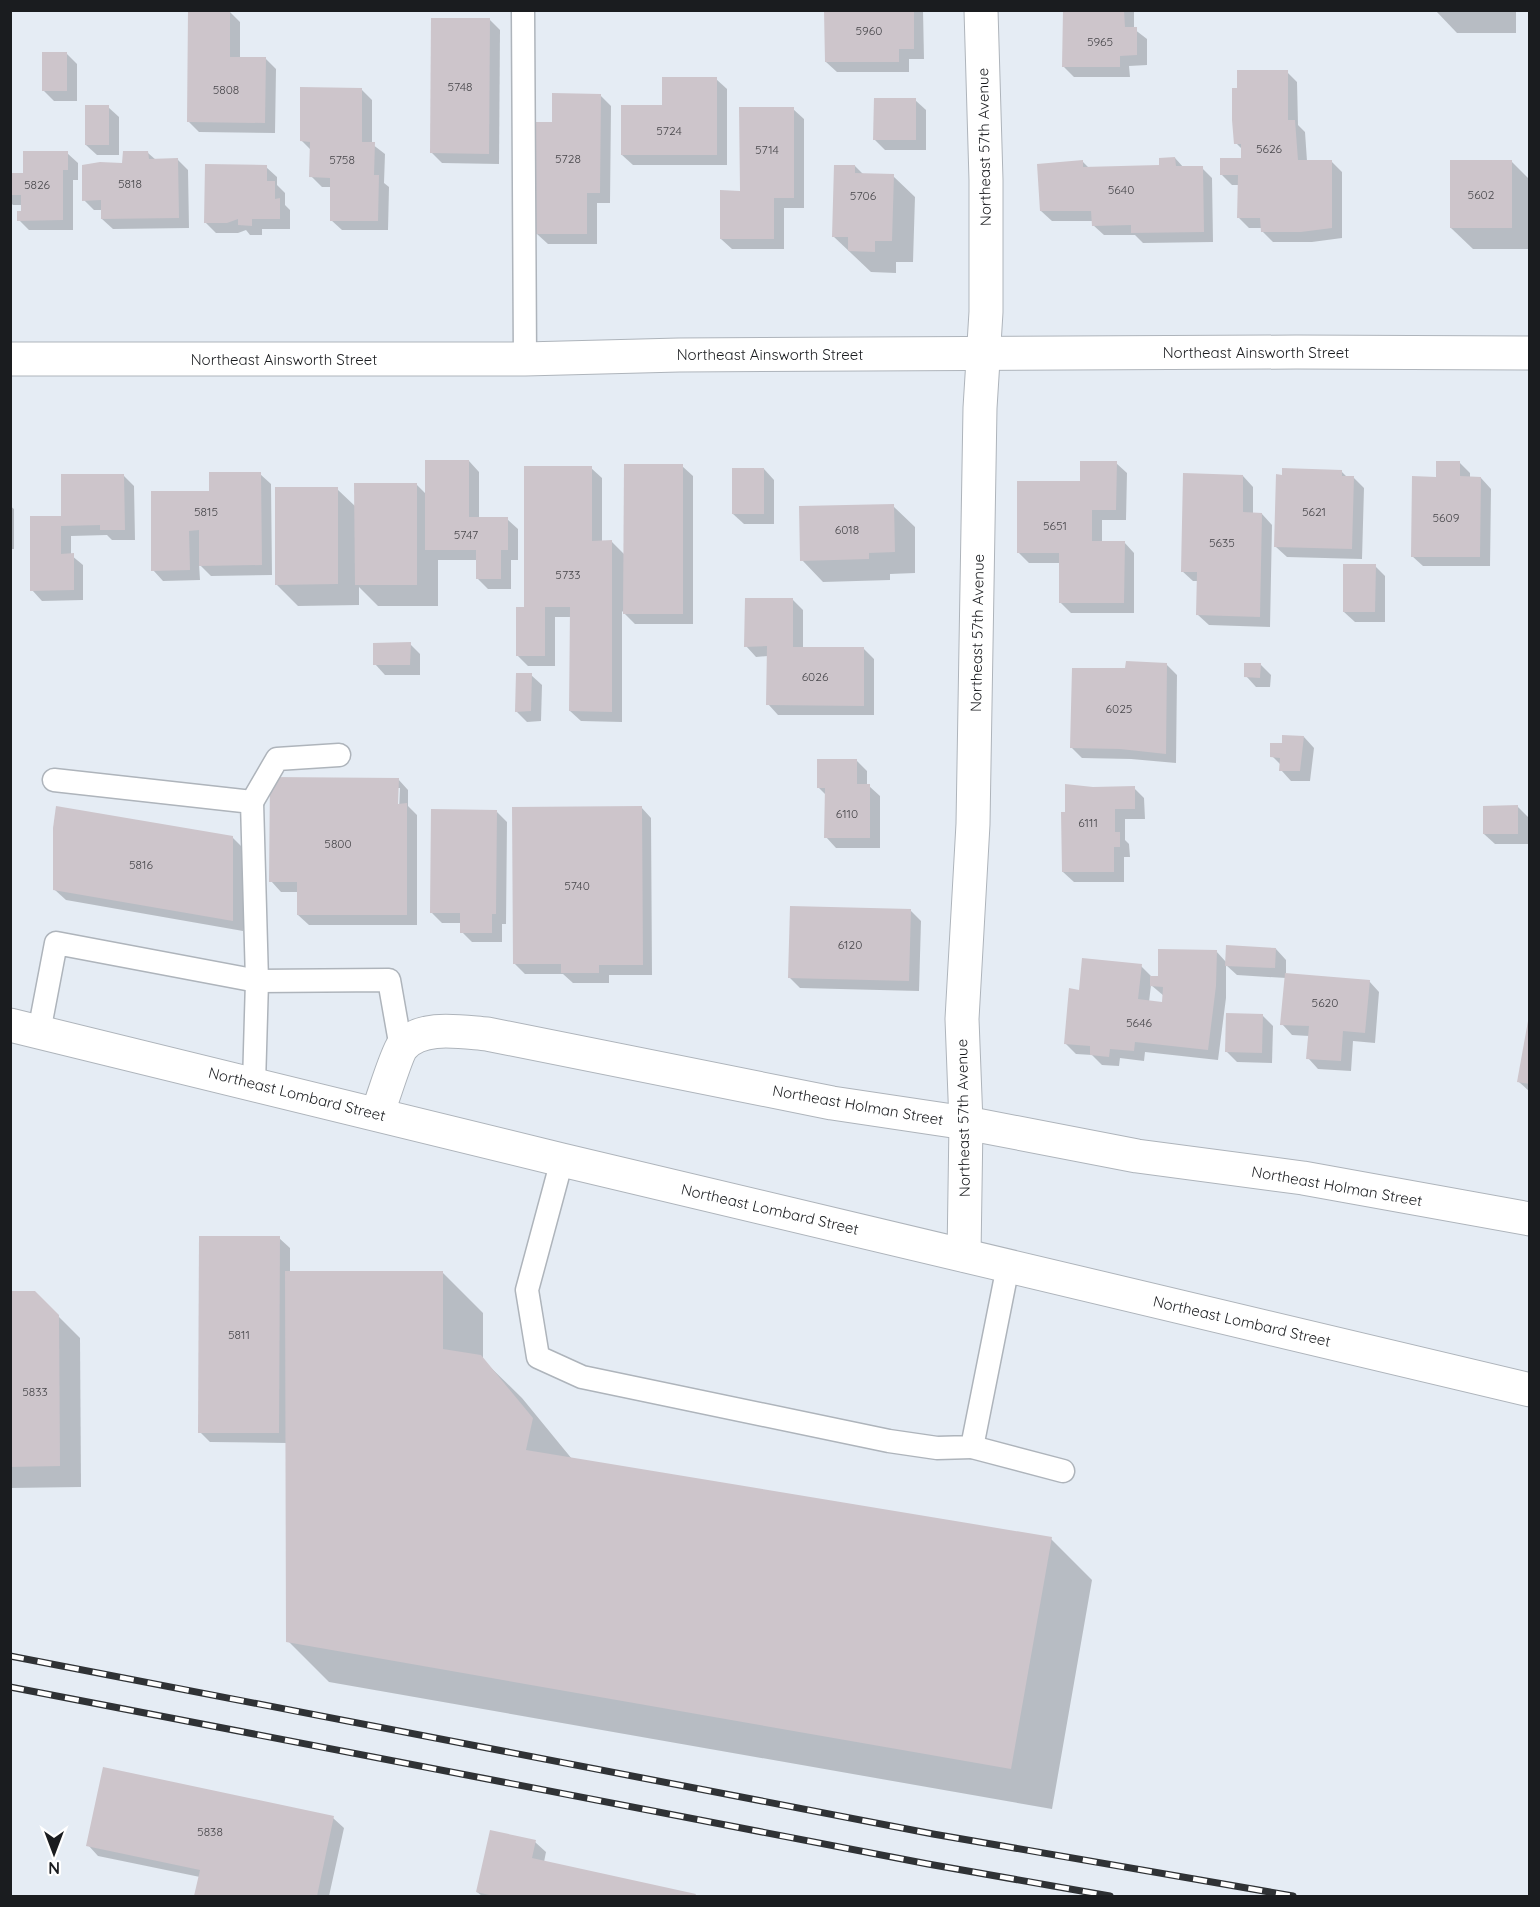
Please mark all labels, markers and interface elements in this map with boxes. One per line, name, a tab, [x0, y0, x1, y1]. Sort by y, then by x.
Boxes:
house number: 5960	[856, 23, 882, 38]
house number: 5965	[1087, 34, 1113, 49]
street label: Northeast 57th Avenue	[973, 68, 995, 226]
house number: 5748	[447, 79, 473, 94]
house number: 5808	[213, 82, 239, 97]
house number: 5724	[656, 123, 682, 138]
house number: 5626	[1256, 141, 1283, 156]
house number: 5714	[755, 142, 779, 157]
house number: 5728	[555, 151, 581, 166]
house number: 5758	[329, 152, 355, 167]
house number: 5818	[118, 176, 142, 191]
house number: 5826	[24, 177, 51, 192]
house number: 5640	[1108, 182, 1134, 197]
house number: 5602	[1468, 187, 1495, 202]
house number: 5706	[850, 188, 877, 203]
street label: Northeast Ainsworth Street	[1163, 343, 1349, 362]
street label: Northeast Ainsworth Street	[677, 345, 863, 364]
street label: Northeast Ainsworth Street	[191, 350, 377, 369]
house number: 5815	[194, 504, 218, 519]
house number: 5621	[1302, 504, 1326, 519]
house number: 5609	[1433, 510, 1460, 525]
house number: 5651	[1043, 518, 1067, 533]
house number: 6018	[835, 522, 859, 537]
house number: 5747	[454, 527, 478, 542]
house number: 5635	[1209, 535, 1235, 550]
street label: Northeast 57th Avenue	[966, 554, 988, 712]
house number: 5733	[555, 567, 581, 582]
house number: 6026	[802, 669, 829, 684]
house number: 6025	[1106, 701, 1132, 716]
house number: 6110	[836, 806, 858, 821]
house number: 6111	[1078, 815, 1098, 830]
house number: 5800	[324, 836, 352, 851]
house number: 5816	[129, 857, 153, 872]
house number: 5740	[564, 878, 590, 893]
house number: 6120	[838, 937, 862, 952]
house number: 5620	[1312, 995, 1338, 1010]
house number: 5646	[1126, 1015, 1153, 1030]
street label: Northeast 57th Avenue	[952, 1039, 974, 1197]
street label: Northeast Lombard Street	[207, 1063, 387, 1125]
street label: Northeast Holman Street	[771, 1081, 945, 1129]
street label: Northeast Holman Street	[1250, 1162, 1424, 1210]
street label: Northeast Lombard Street	[679, 1179, 861, 1239]
street label: Northeast Lombard Street	[1151, 1291, 1333, 1351]
house number: 5811	[228, 1327, 250, 1342]
house number: 5833	[22, 1384, 48, 1399]
north arrow	[24, 1823, 84, 1883]
house number: 5838	[197, 1824, 223, 1839]
text: N	[48, 1858, 60, 1878]

